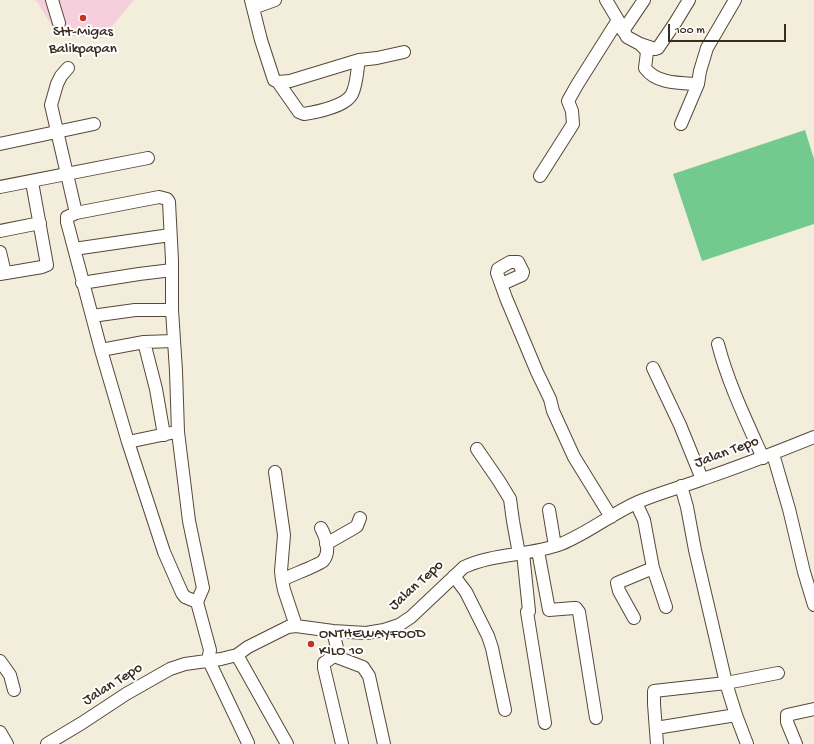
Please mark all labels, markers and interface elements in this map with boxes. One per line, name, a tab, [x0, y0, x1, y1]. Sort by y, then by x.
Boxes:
marker: Stt-Migas Balikpapan	[78, 13, 88, 23]
scale bar	[670, 16, 788, 42]
place label: Stt-Migas Balikpapan	[49, 24, 117, 59]
text: 100 m	[675, 24, 705, 38]
street label: Jalan Tepo	[692, 433, 762, 473]
street label: Jalan Tepo	[386, 557, 448, 615]
place label: ONTHEWAYFOOD KILO 10	[319, 626, 426, 661]
marker: ONTHEWAYFOOD KILO 10	[306, 639, 316, 649]
street label: Jalan Tepo	[80, 660, 146, 710]

